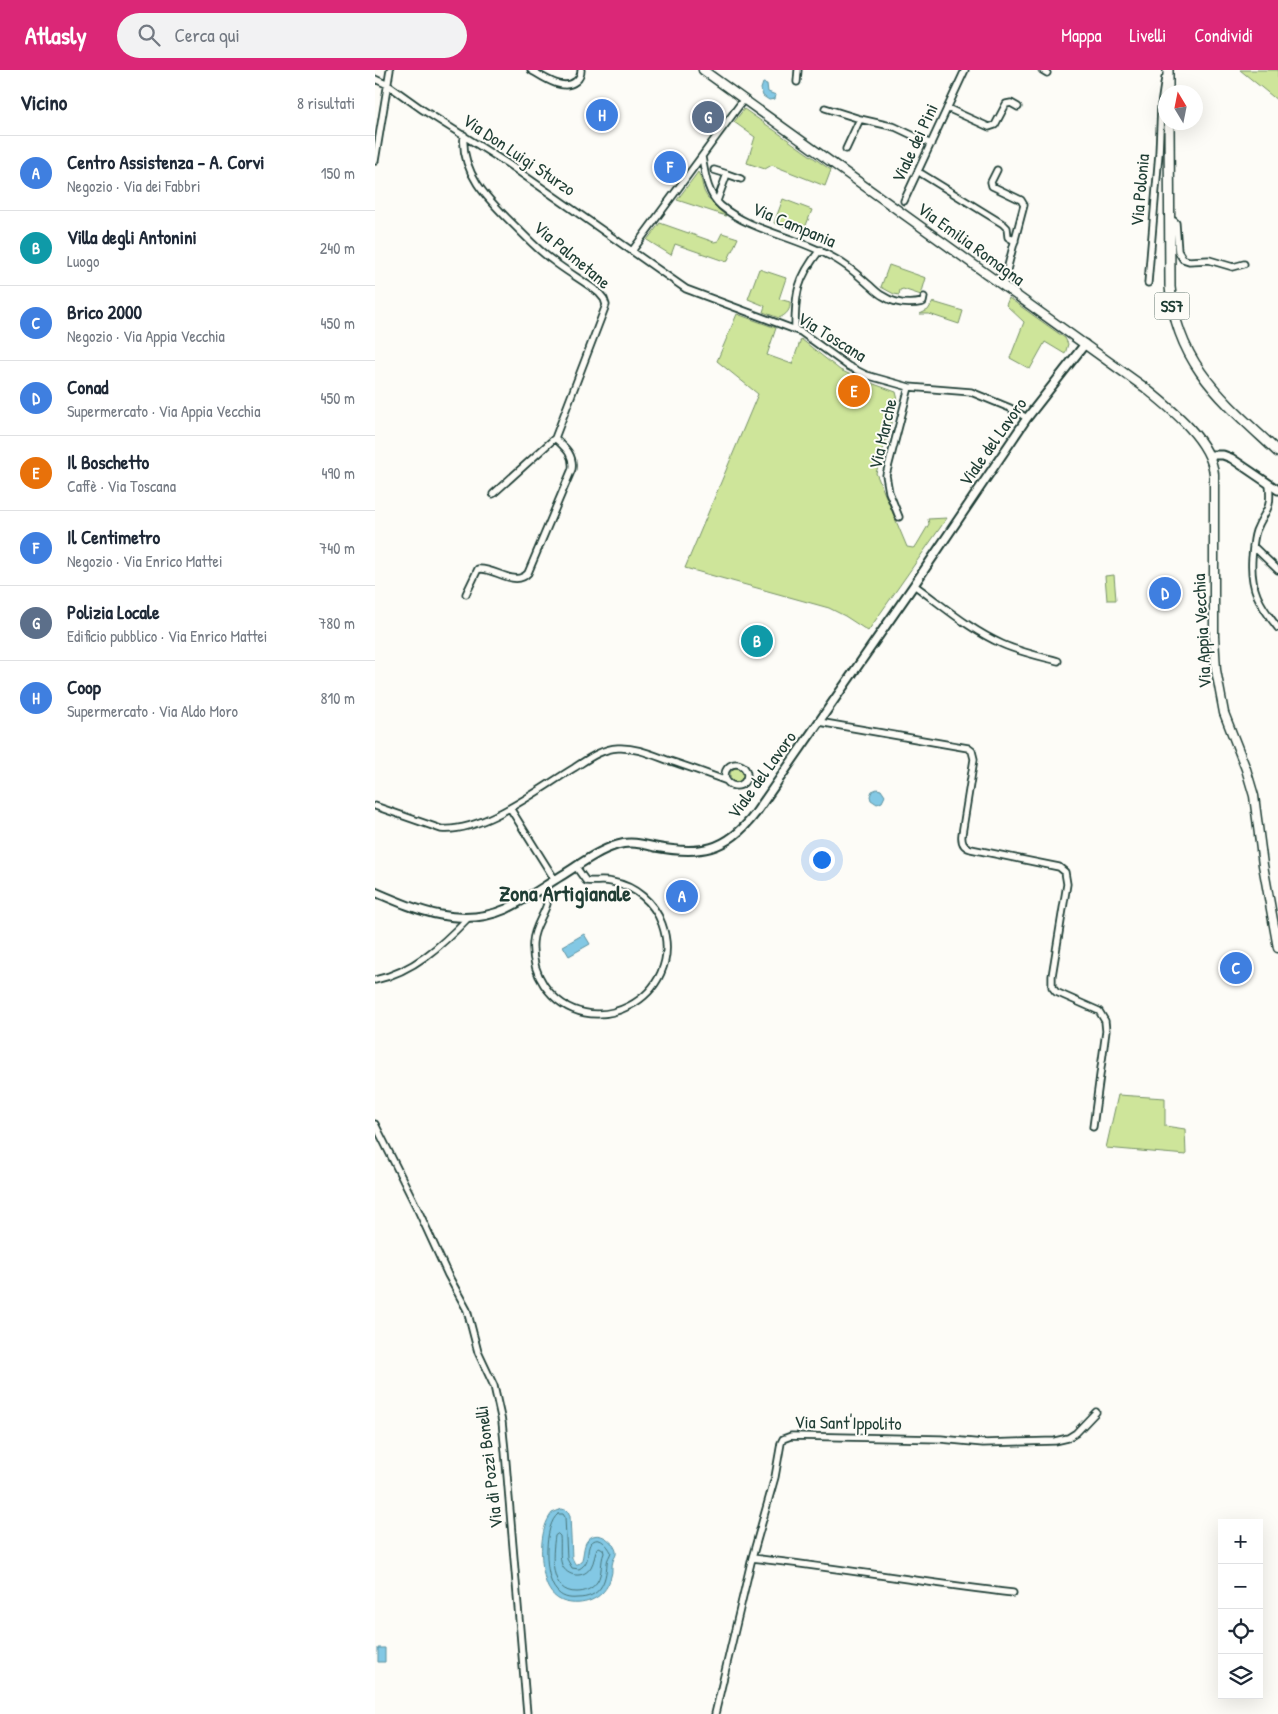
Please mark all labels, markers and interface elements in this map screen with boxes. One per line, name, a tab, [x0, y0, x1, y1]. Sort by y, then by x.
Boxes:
search box	[117, 13, 467, 58]
text: Atlasly	[25, 19, 87, 51]
icon: search	[135, 21, 163, 49]
text: Cerca qui	[175, 22, 240, 48]
text: Mappa	[1061, 23, 1102, 48]
text: Livelli	[1130, 23, 1166, 48]
text: Condividi	[1194, 23, 1253, 48]
north arrow	[1158, 85, 1203, 130]
text: Vicino	[20, 88, 67, 117]
text: 8 risultati	[297, 92, 355, 114]
pin: H	[586, 96, 618, 134]
pin: G	[692, 98, 724, 136]
street label: Viale dei Pini	[885, 99, 944, 186]
street label: Via Don Luigi Sturzo	[458, 108, 581, 202]
pin: F	[654, 148, 686, 186]
text: Centro Assistenza - A. Corvi	[67, 149, 265, 175]
street label: Via Polonia	[1124, 153, 1155, 227]
text: A	[32, 162, 40, 184]
text: 150 m	[321, 162, 355, 184]
text: Negozio · Via dei Fabbri	[67, 175, 201, 197]
street label: Via Campania	[749, 196, 840, 253]
street label: Via Emilia Romagna	[912, 196, 1030, 291]
street label: Via Palmetane	[528, 215, 616, 294]
text: Villa degli Antonini	[67, 224, 197, 250]
text: B	[32, 237, 40, 259]
text: 240 m	[320, 237, 355, 259]
text: Luogo	[67, 250, 99, 272]
road number: SS7	[1155, 292, 1189, 320]
text: Brico 2000	[67, 299, 142, 325]
street label: Via Toscana	[793, 306, 872, 368]
text: C	[32, 312, 40, 334]
text: 450 m	[321, 312, 355, 334]
text: Negozio · Via Appia Vecchia	[67, 325, 225, 347]
pin: E	[838, 372, 870, 410]
text: Conad	[67, 374, 109, 400]
text: D	[32, 387, 40, 409]
text: 450 m	[321, 387, 355, 409]
street label: Viale del Lavoro	[953, 392, 1032, 491]
street label: Via Marche	[862, 396, 903, 472]
text: Supermercato · Via Appia Vecchia	[67, 400, 260, 422]
text: Il Boschetto	[67, 449, 149, 475]
text: E	[32, 462, 40, 484]
text: 490 m	[321, 462, 355, 484]
text: Caffè · Via Toscana	[67, 475, 176, 497]
text: Il Centimetro	[67, 524, 160, 550]
text: F	[33, 537, 39, 559]
text: 740 m	[319, 537, 355, 559]
text: Negozio · Via Enrico Mattei	[67, 550, 223, 572]
street label: Via Appia Vecchia	[1186, 573, 1217, 689]
pin: D	[1149, 574, 1181, 612]
text: Polizia Locale	[67, 599, 159, 625]
text: G	[32, 612, 40, 634]
text: 780 m	[318, 612, 355, 634]
pin: B	[741, 622, 773, 660]
text: Edificio pubblico · Via Enrico Mattei	[67, 625, 267, 647]
text: Coop	[67, 674, 101, 700]
text: H	[32, 687, 40, 709]
text: 810 m	[321, 687, 355, 709]
text: Supermercato · Via Aldo Moro	[67, 700, 238, 722]
street label: Viale del Lavoro	[721, 726, 802, 824]
your location	[809, 847, 835, 873]
pin: A	[666, 877, 698, 915]
district label: Zona Artigianale	[499, 878, 631, 909]
pin: C	[1220, 949, 1252, 987]
street label: Via di Pozzi Bonelli	[469, 1404, 508, 1530]
street label: Via Sant'Ippolito	[794, 1409, 902, 1436]
map controls	[1218, 1519, 1263, 1699]
button: +	[1218, 1519, 1263, 1564]
button: −	[1218, 1564, 1263, 1609]
button: locate	[1218, 1609, 1263, 1654]
button: layers	[1218, 1654, 1263, 1699]

